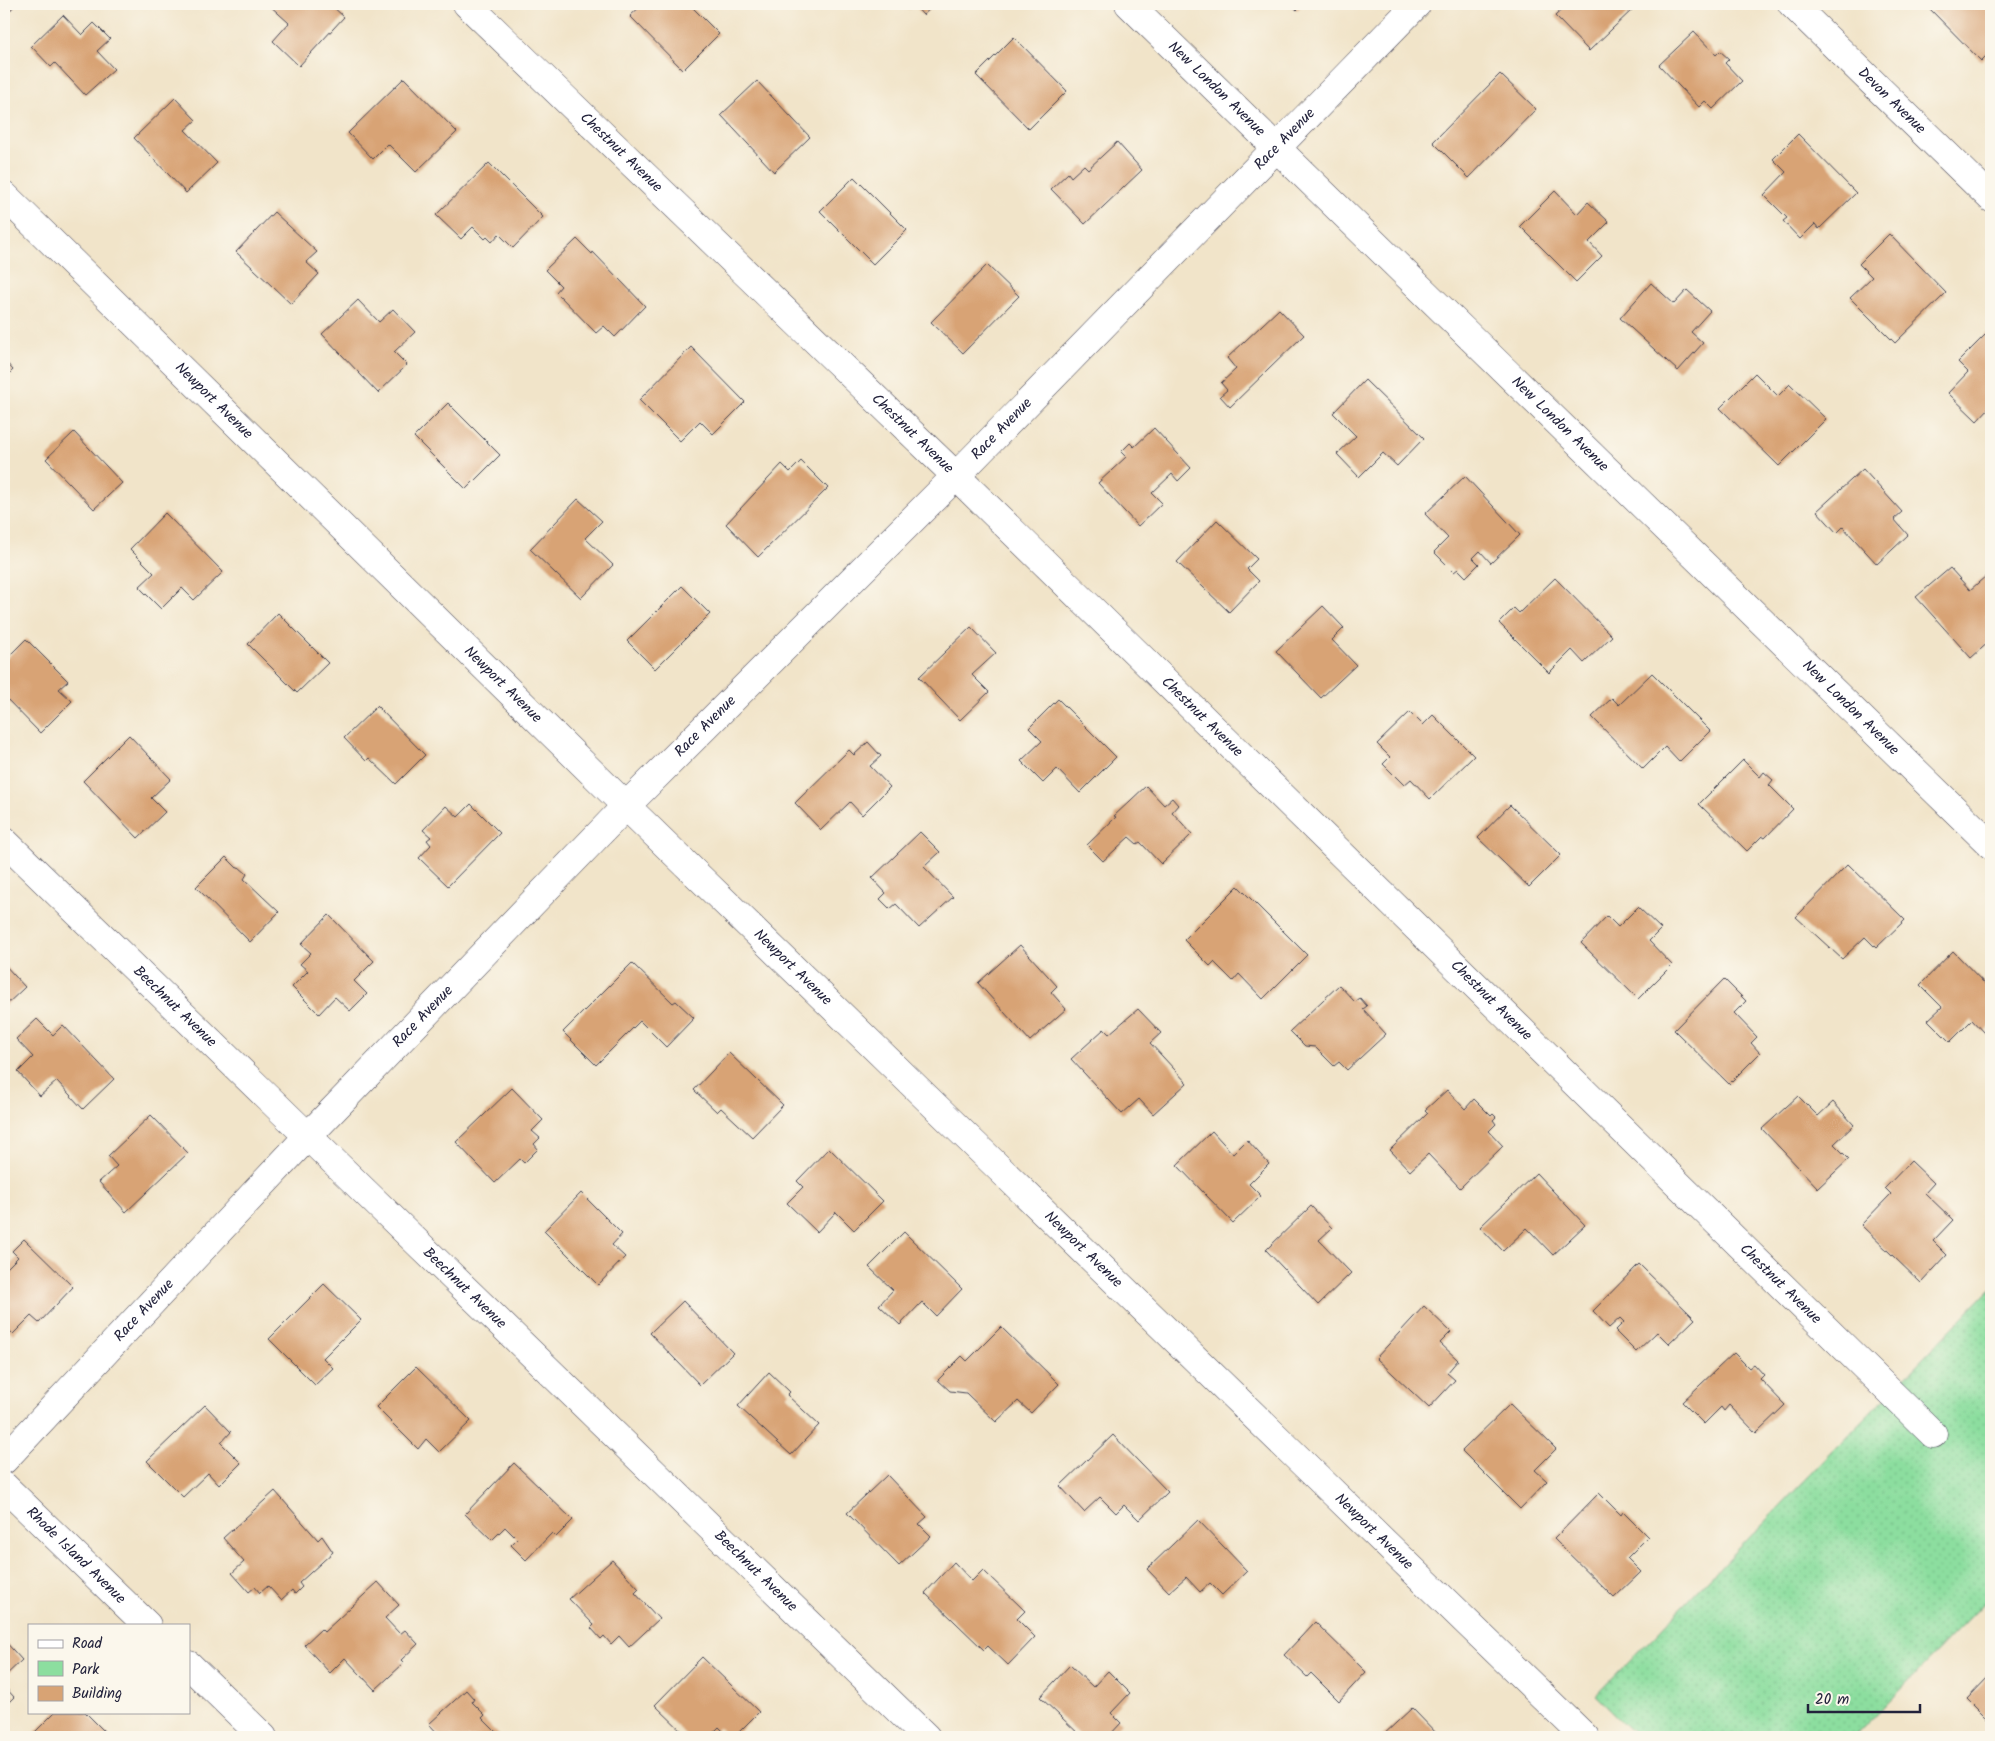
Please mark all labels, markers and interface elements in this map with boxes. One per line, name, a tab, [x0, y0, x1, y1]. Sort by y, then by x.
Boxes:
street label: New London Avenue	[1162, 36, 1271, 143]
street label: Devon Avenue	[1852, 62, 1932, 140]
street label: Race Avenue	[1249, 102, 1321, 176]
street label: Chestnut Avenue	[574, 107, 668, 199]
street label: Newport Avenue	[169, 357, 259, 445]
street label: New London Avenue	[1505, 371, 1614, 478]
street label: Chestnut Avenue	[865, 388, 959, 480]
street label: Race Avenue	[966, 392, 1038, 466]
street label: Newport Avenue	[458, 641, 548, 729]
street label: New London Avenue	[1796, 654, 1905, 762]
street label: Chestnut Avenue	[1155, 671, 1249, 763]
street label: Race Avenue	[669, 690, 742, 763]
street label: Newport Avenue	[748, 924, 838, 1012]
street label: Chestnut Avenue	[1444, 955, 1538, 1047]
street label: Beechnut Avenue	[127, 960, 222, 1054]
street label: Race Avenue	[387, 980, 459, 1054]
street label: Newport Avenue	[1038, 1206, 1128, 1294]
street label: Chestnut Avenue	[1734, 1238, 1827, 1330]
street label: Beechnut Avenue	[417, 1242, 512, 1335]
street label: Race Avenue	[108, 1273, 180, 1348]
street label: Newport Avenue	[1329, 1488, 1419, 1576]
street label: Rhode Island Avenue	[20, 1501, 131, 1610]
street label: Beechnut Avenue	[708, 1525, 803, 1618]
legend	[28, 1624, 190, 1714]
text: Road	[72, 1632, 103, 1656]
text: Park	[72, 1658, 100, 1682]
scale bar	[1808, 1681, 1920, 1713]
text: Building	[72, 1682, 122, 1706]
text: 20 m	[1815, 1688, 1849, 1712]

